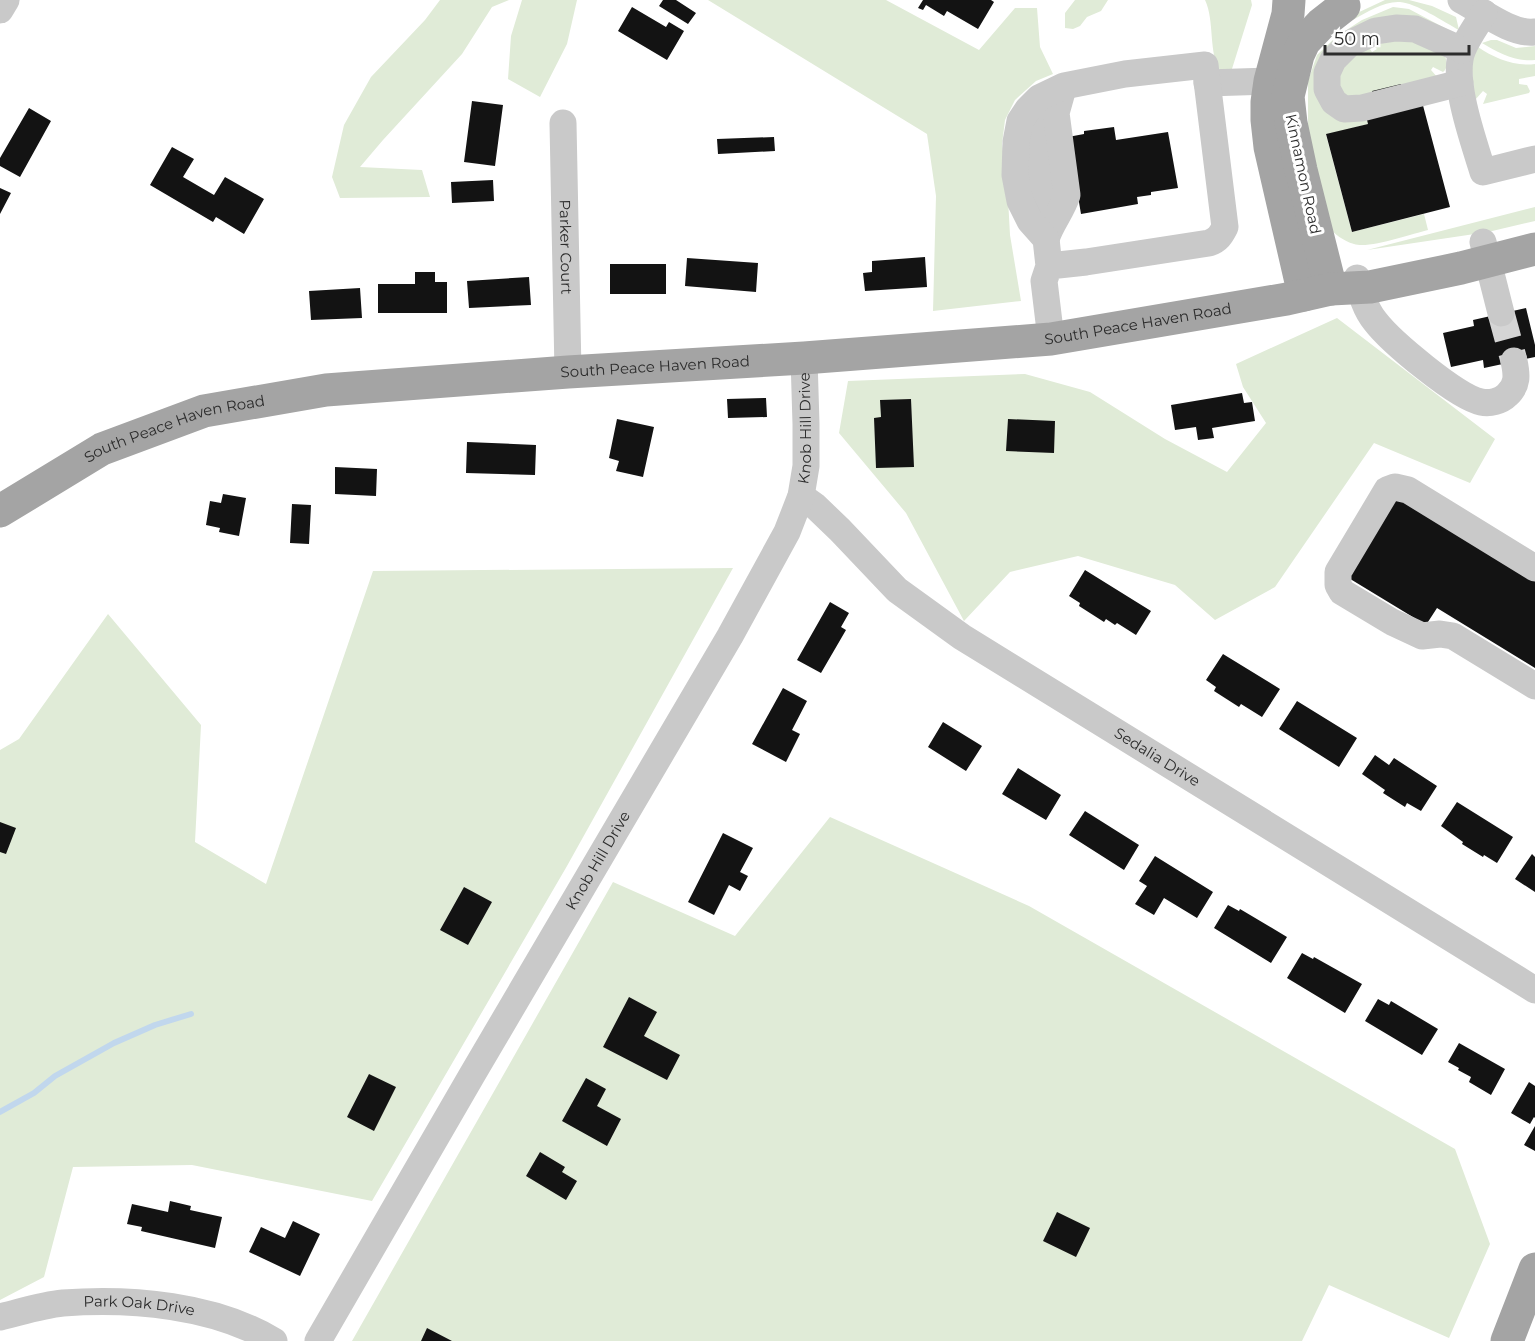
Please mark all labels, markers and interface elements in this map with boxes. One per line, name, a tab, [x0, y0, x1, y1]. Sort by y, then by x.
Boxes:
scale bar	[1325, 18, 1469, 56]
text: 50 m	[1334, 28, 1380, 50]
street label: Kinnamon Road	[1281, 112, 1326, 236]
street label: Parker Court	[556, 199, 576, 295]
street label: South Peace Haven Road	[1044, 299, 1233, 348]
street label: South Peace Haven Road	[560, 351, 750, 382]
street label: Knob Hill Drive	[793, 372, 815, 485]
street label: South Peace Haven Road	[80, 391, 266, 467]
street label: Sedalia Drive	[1111, 723, 1204, 790]
street label: Knob Hill Drive	[561, 807, 634, 913]
street label: Park Oak Drive	[83, 1292, 197, 1320]

